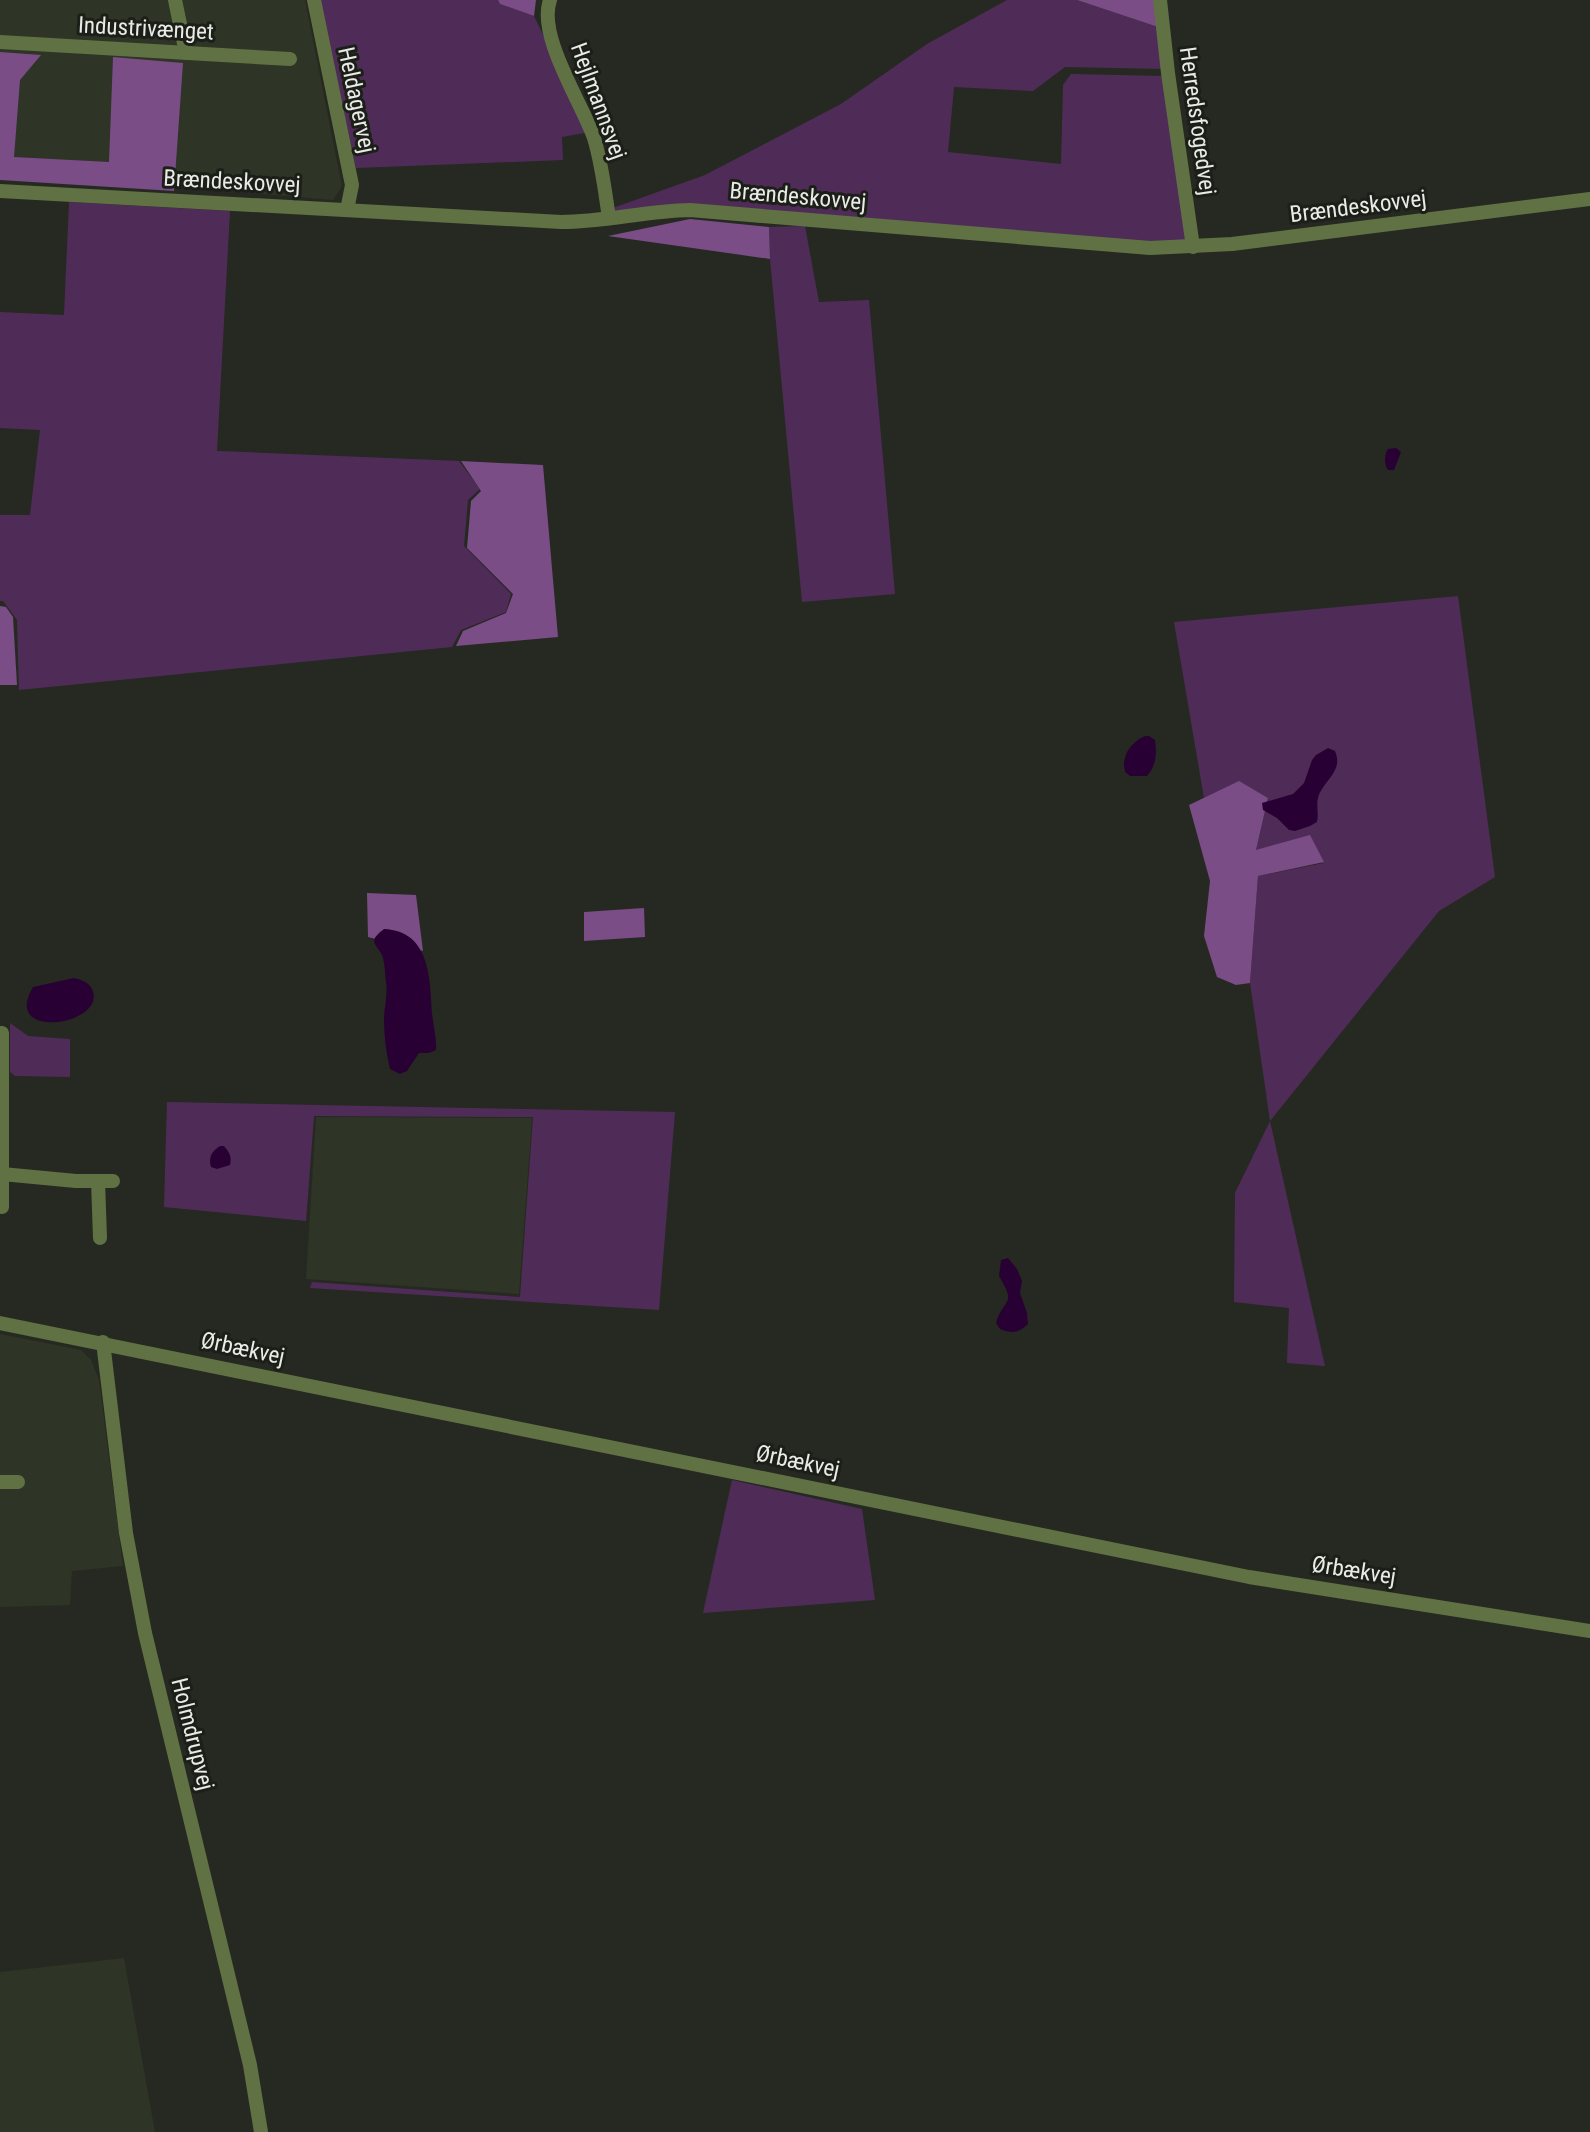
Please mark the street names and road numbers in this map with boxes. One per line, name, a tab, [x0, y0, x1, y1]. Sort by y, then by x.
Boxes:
street label: Industrivænget	[78, 11, 214, 46]
street label: Hejlmannsvej	[565, 39, 632, 163]
street label: Heldagervej	[332, 45, 381, 156]
street label: Herredsfogedvej	[1174, 45, 1221, 197]
street label: Brændeskovvej	[163, 164, 301, 199]
street label: Brændeskovvej	[728, 177, 868, 216]
street label: Brændeskovvej	[1288, 185, 1428, 228]
street label: Ørbækvej	[199, 1326, 287, 1371]
street label: Ørbækvej	[754, 1439, 842, 1484]
street label: Ørbækvej	[1310, 1551, 1398, 1590]
street label: Holmdrupvej	[166, 1675, 219, 1793]

